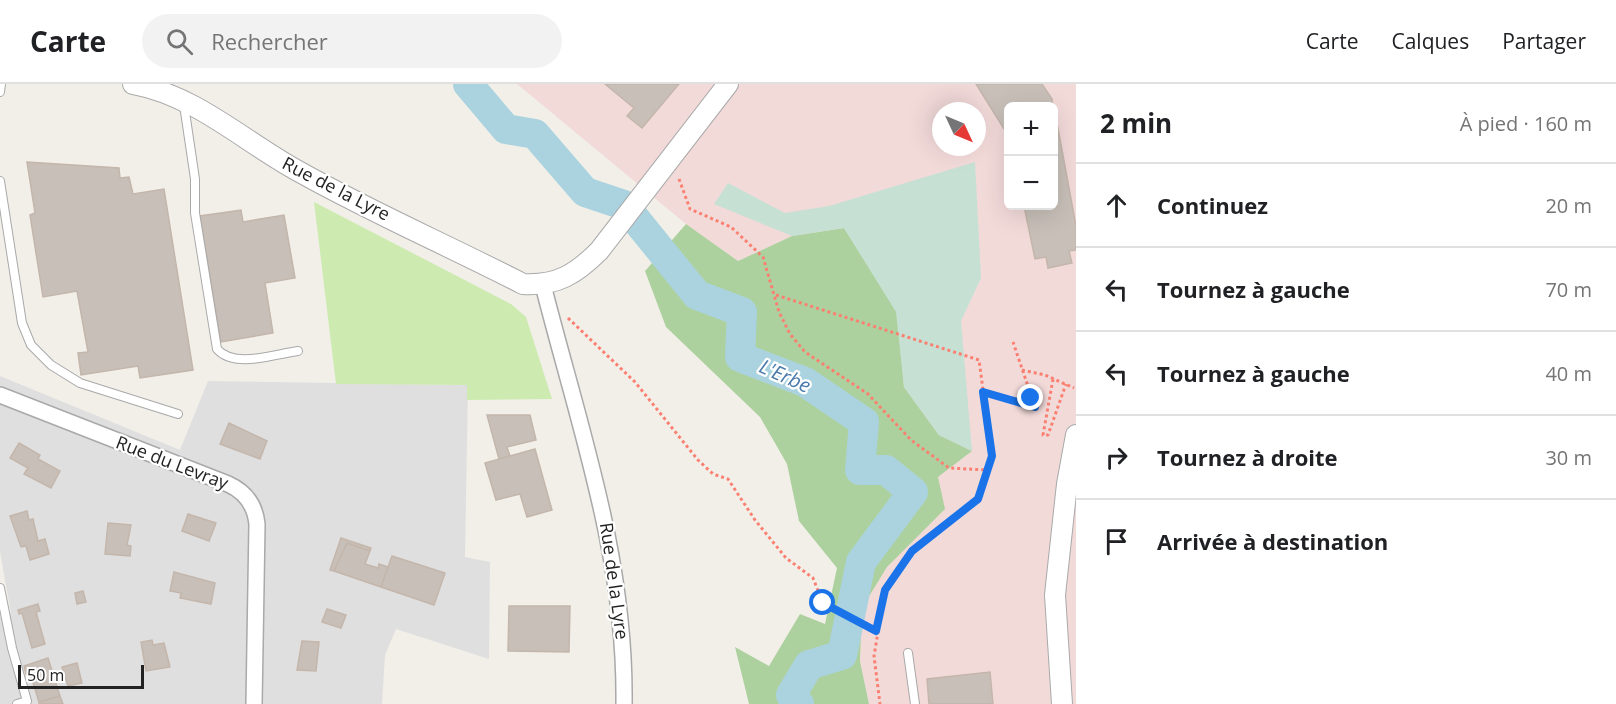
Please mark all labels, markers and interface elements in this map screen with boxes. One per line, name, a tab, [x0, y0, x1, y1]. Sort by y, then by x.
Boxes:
search box	[142, 14, 562, 68]
text: Carte	[30, 22, 106, 60]
icon: search	[163, 25, 196, 58]
text: Rechercher	[211, 26, 328, 56]
text: Carte	[1306, 27, 1358, 55]
text: Calques	[1391, 27, 1469, 55]
text: Partager	[1502, 27, 1586, 55]
north arrow	[932, 102, 986, 156]
map controls	[1004, 102, 1058, 210]
button: +	[1004, 102, 1058, 156]
text: 2 min	[1100, 105, 1172, 141]
text: À pied · 160 m	[1460, 110, 1592, 137]
street label: Rue de la Lyre	[279, 151, 394, 226]
button: −	[1004, 156, 1058, 210]
icon: ahead	[1100, 189, 1133, 222]
text: Continuez	[1157, 190, 1268, 220]
text: 20 m	[1545, 192, 1592, 219]
icon: left	[1100, 273, 1133, 306]
text: Tournez à gauche	[1157, 274, 1350, 304]
text: 70 m	[1545, 276, 1592, 303]
water label: L'Erbe	[755, 352, 815, 399]
icon: left	[1100, 357, 1133, 390]
text: Tournez à gauche	[1157, 358, 1350, 388]
text: 40 m	[1545, 360, 1592, 387]
route end	[1017, 384, 1043, 410]
street label: Rue du Levray	[113, 430, 233, 495]
icon: right	[1100, 441, 1133, 474]
text: Tournez à droite	[1157, 442, 1338, 472]
text: 30 m	[1545, 444, 1592, 471]
street label: Rue de la Lyre	[595, 521, 635, 641]
icon: arrive	[1100, 525, 1133, 558]
text: Arrivée à destination	[1157, 526, 1388, 556]
route start	[809, 589, 835, 615]
scale bar	[18, 662, 144, 690]
text: 50 m	[27, 664, 64, 686]

